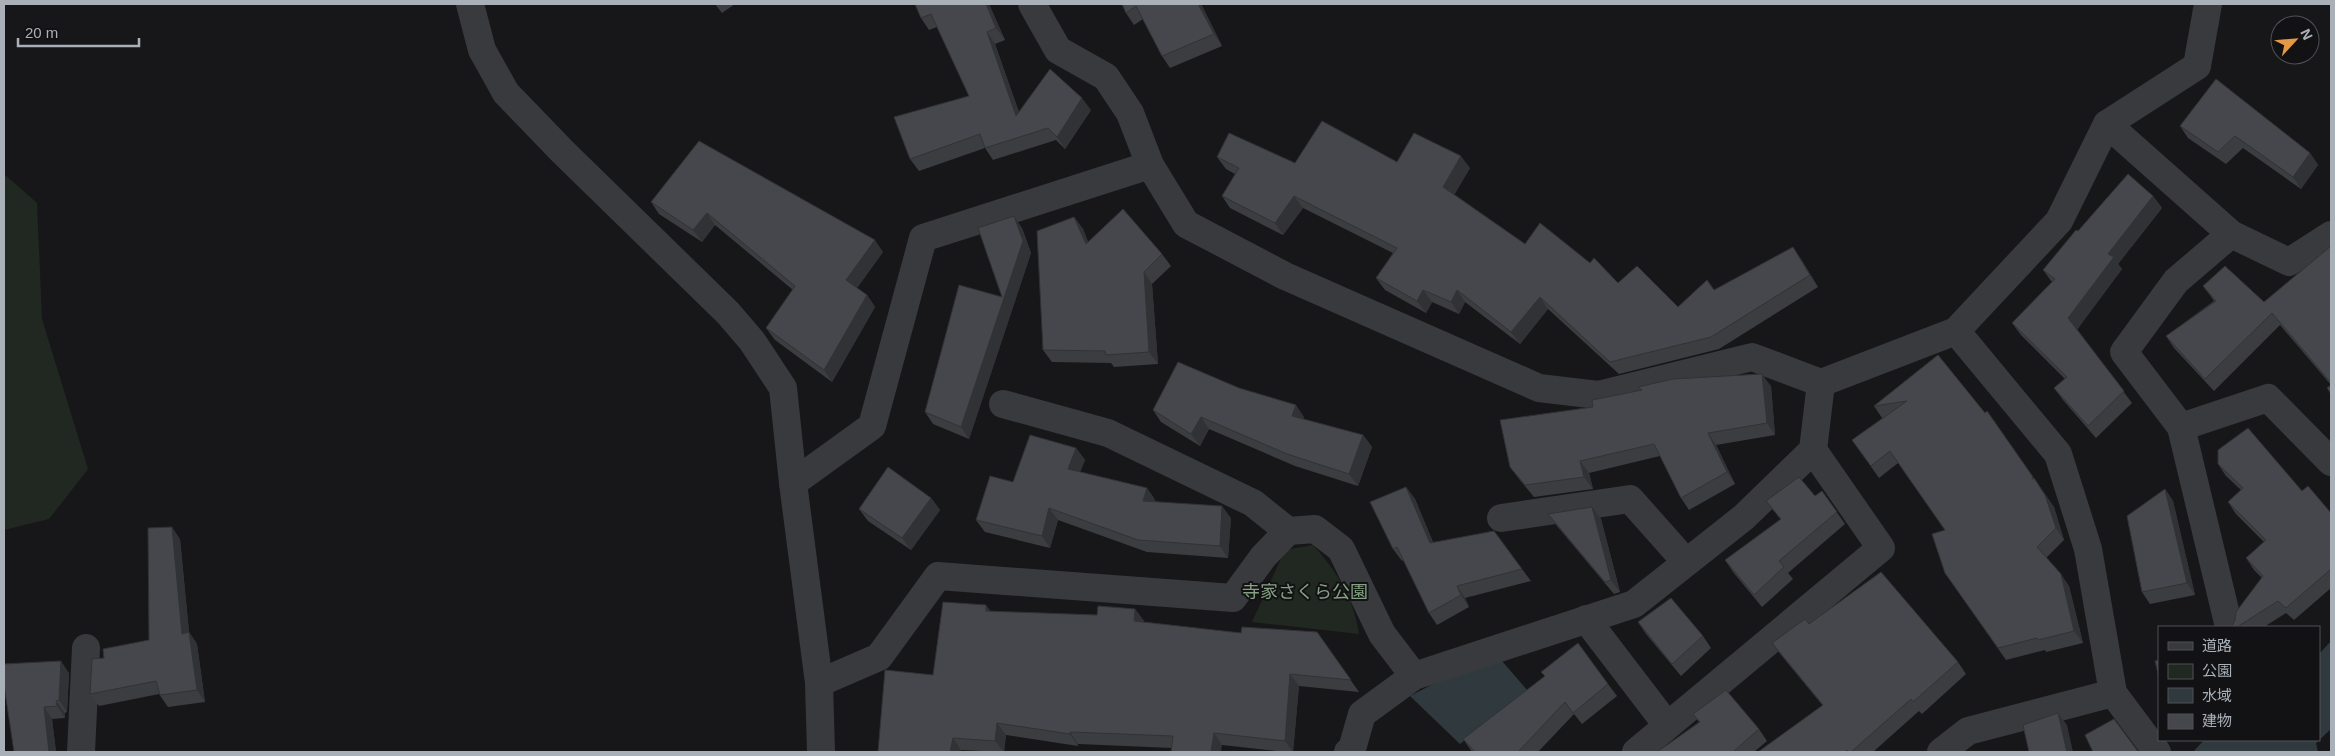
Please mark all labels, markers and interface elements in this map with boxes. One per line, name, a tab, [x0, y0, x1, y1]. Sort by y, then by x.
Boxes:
scale bar	[18, 15, 139, 47]
north arrow	[2270, 15, 2320, 65]
text: 20 m	[25, 24, 58, 41]
text: N	[2297, 26, 2316, 42]
park label: 寺家さくら公園	[1242, 582, 1368, 602]
legend	[2158, 626, 2320, 741]
text: 道路	[2202, 637, 2232, 654]
text: 公園	[2202, 662, 2232, 679]
text: 水域	[2202, 687, 2232, 704]
text: 建物	[2202, 712, 2232, 729]

